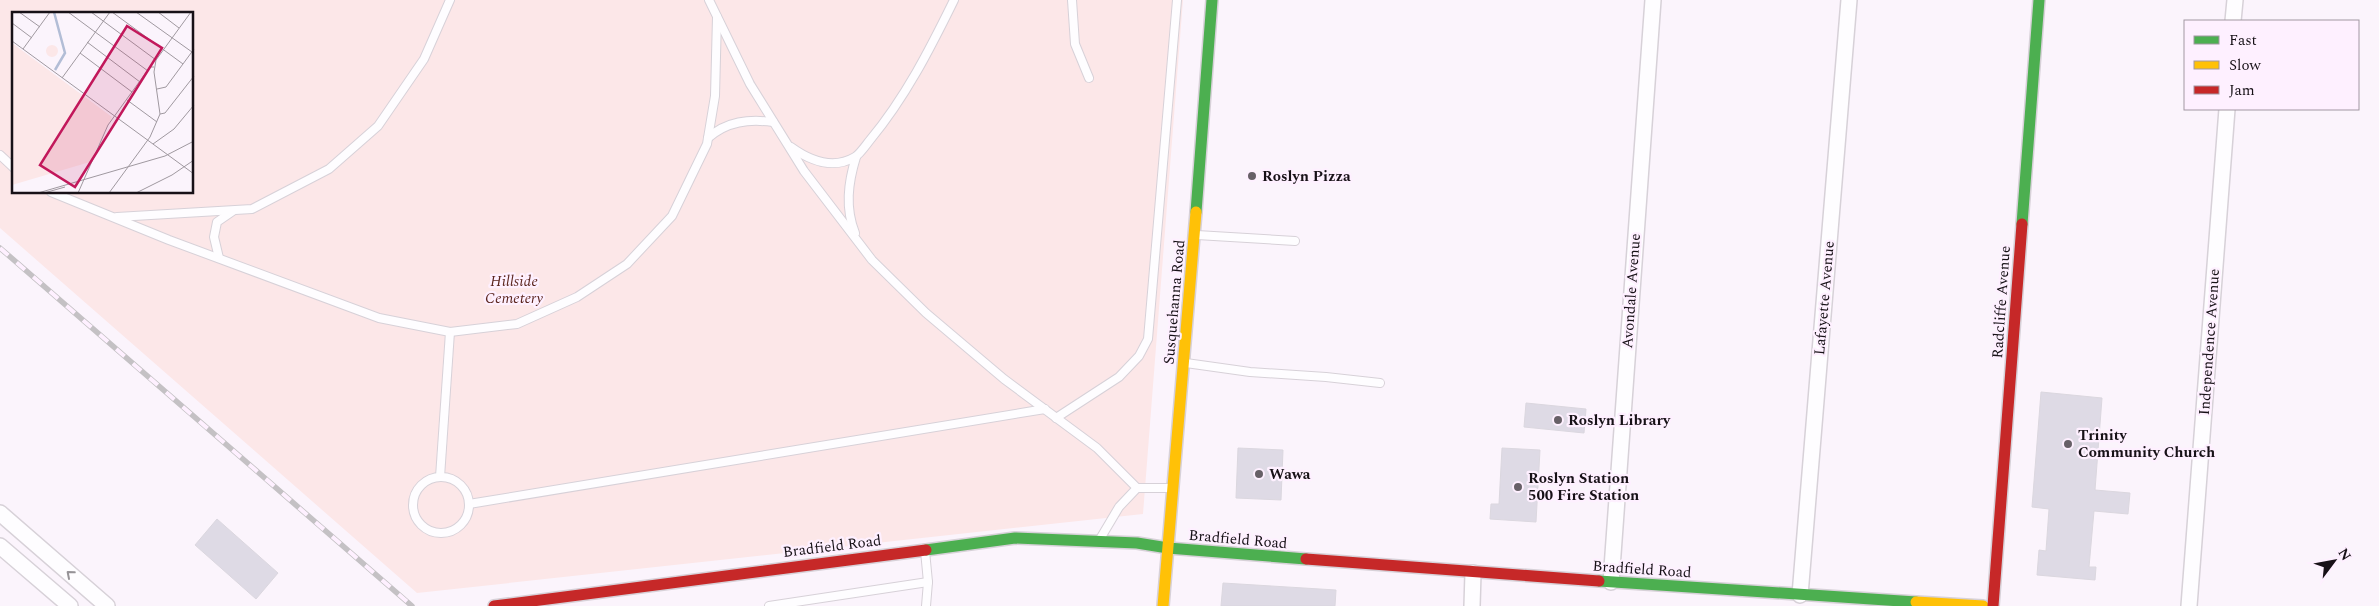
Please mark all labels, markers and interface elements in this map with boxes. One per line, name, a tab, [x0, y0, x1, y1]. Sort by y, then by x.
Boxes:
inset map	[12, 12, 194, 194]
legend	[2184, 20, 2359, 110]
text: Fast	[2229, 29, 2257, 52]
text: Slow	[2229, 54, 2261, 77]
text: Jam	[2229, 79, 2255, 102]
place label: Roslyn Pizza	[1262, 165, 1351, 188]
marker: Roslyn Pizza	[1246, 170, 1258, 182]
street label: Avondale Avenue	[1616, 233, 1647, 349]
street label: Susquehanna Road	[1158, 239, 1191, 365]
street label: Lafayette Avenue	[1808, 240, 1841, 356]
street label: Radcliffe Avenue	[1986, 245, 2017, 359]
street label: Independence Avenue	[2193, 268, 2226, 416]
park label: Hillside Cemetery	[485, 270, 543, 310]
place label: Roslyn Library	[1568, 409, 1671, 432]
marker: Roslyn Library	[1552, 414, 1564, 426]
place label: Trinity Community Church	[2078, 424, 2215, 464]
marker: Trinity Community Church	[2062, 438, 2074, 450]
place label: Wawa	[1269, 463, 1311, 486]
place label: Roslyn Station 500 Fire Station	[1528, 467, 1639, 507]
marker: Wawa	[1253, 468, 1265, 480]
marker: Roslyn Station 500 Fire Station	[1512, 481, 1524, 493]
street label: Bradfield Road	[1188, 524, 1288, 555]
street label: Bradfield Road	[781, 529, 883, 564]
north arrow	[2309, 536, 2359, 586]
text: N	[2333, 544, 2357, 565]
street label: Bradfield Road	[1592, 555, 1692, 584]
one-way arrow	[66, 571, 75, 580]

